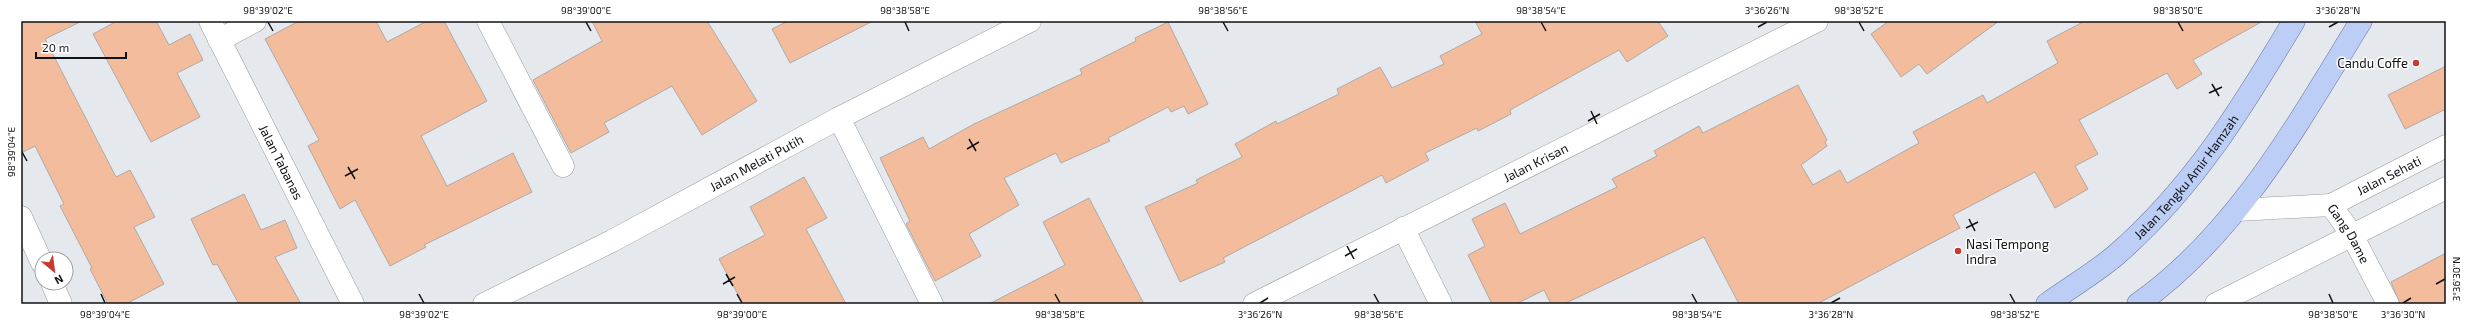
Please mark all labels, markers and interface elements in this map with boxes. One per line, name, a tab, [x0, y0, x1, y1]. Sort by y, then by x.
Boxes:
text: 98°39'02"E	[243, 4, 293, 16]
text: 98°39'00"E	[561, 4, 611, 16]
text: 98°38'58"E	[880, 4, 930, 16]
text: 98°38'56"E	[1198, 4, 1248, 16]
text: 98°38'54"E	[1516, 4, 1566, 16]
text: 3°36'26"N	[1745, 4, 1789, 16]
text: 98°38'52"E	[1834, 4, 1884, 16]
text: 98°38'50"E	[2153, 4, 2203, 16]
text: 3°36'28"N	[2316, 4, 2360, 16]
scale bar	[36, 34, 126, 60]
text: 20 m	[42, 40, 69, 54]
place label: Candu Coffe	[2337, 55, 2408, 71]
marker: Candu Coffe	[2411, 58, 2421, 68]
street label: Jalan Tengku Amir Hamzah	[2131, 111, 2242, 242]
street label: Jalan Tabanas	[256, 122, 307, 202]
text: 98°39'04"E	[5, 127, 17, 177]
street label: Jalan Melati Putih	[707, 131, 806, 195]
street label: Jalan Krisan	[1500, 140, 1571, 186]
street label: Jalan Sehati	[2354, 152, 2424, 198]
street label: Gang Dame	[2325, 201, 2373, 266]
place label: Nasi Tempong Indra	[1966, 236, 2049, 267]
marker: Nasi Tempong Indra	[1953, 246, 1963, 256]
north arrow	[34, 251, 74, 291]
text: 3°36'30"N	[2450, 257, 2462, 301]
text: N	[52, 273, 66, 288]
text: 98°39'04"E	[80, 308, 130, 320]
text: 98°39'02"E	[399, 308, 449, 320]
text: 98°39'00"E	[717, 308, 767, 320]
text: 98°38'58"E	[1035, 308, 1085, 320]
text: 3°36'26"N	[1238, 308, 1282, 320]
text: 98°38'56"E	[1354, 308, 1404, 320]
text: 98°38'54"E	[1672, 308, 1722, 320]
text: 3°36'28"N	[1809, 308, 1853, 320]
text: 98°38'52"E	[1990, 308, 2040, 320]
text: 98°38'50"E	[2308, 308, 2358, 320]
text: 3°36'30"N	[2381, 308, 2425, 320]

